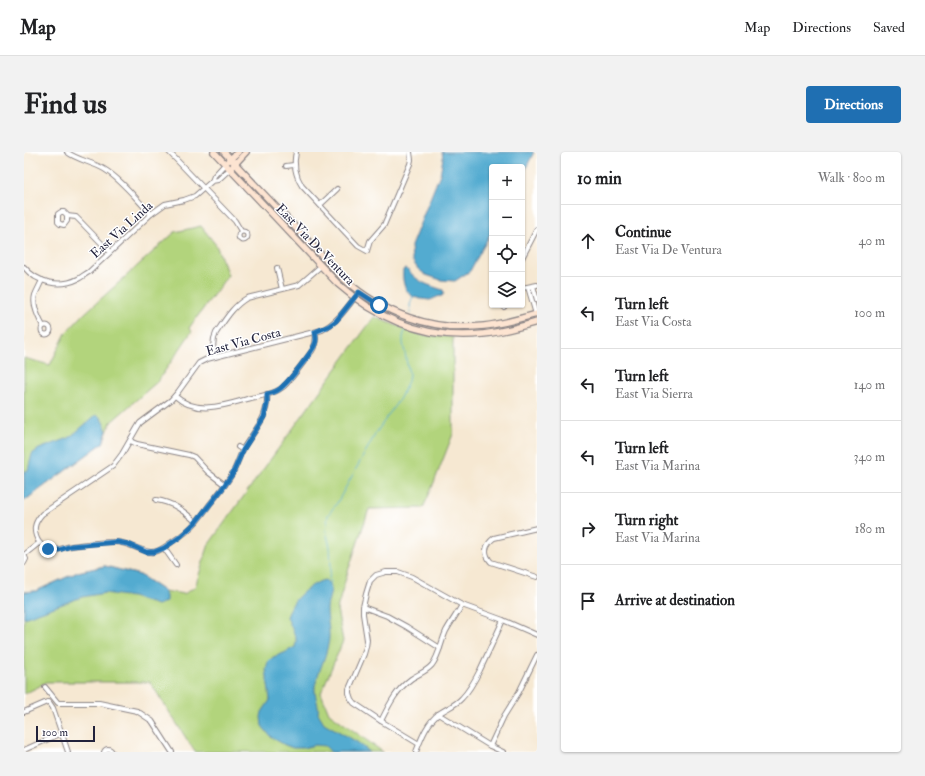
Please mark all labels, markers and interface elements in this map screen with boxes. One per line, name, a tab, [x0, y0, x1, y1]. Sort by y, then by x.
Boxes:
text: Map	[20, 16, 56, 40]
text: Map	[744, 19, 770, 36]
text: Directions	[792, 19, 851, 36]
text: Saved	[873, 19, 905, 36]
button: Directions	[806, 86, 901, 123]
text: Find us	[24, 87, 107, 122]
map controls	[489, 164, 525, 308]
button: +	[489, 164, 525, 200]
text: 10 min	[577, 168, 622, 189]
text: Walk · 800 m	[818, 170, 885, 186]
street label: East Via Linda	[87, 197, 157, 262]
button: −	[489, 200, 525, 236]
street label: East Via De Ventura	[272, 201, 359, 289]
text: Continue	[615, 223, 671, 242]
icon: ahead	[577, 230, 599, 252]
text: 40 m	[859, 233, 885, 249]
button: locate	[489, 236, 525, 272]
text: East Via De Ventura	[615, 242, 722, 258]
button: layers	[489, 272, 525, 308]
text: Turn left	[615, 295, 669, 314]
route start	[370, 296, 388, 314]
icon: left	[577, 302, 599, 324]
text: 100 m	[854, 305, 885, 321]
text: East Via Costa	[615, 314, 692, 330]
street label: East Via Costa	[204, 324, 283, 360]
text: Turn left	[615, 367, 669, 386]
icon: left	[577, 374, 599, 396]
text: 140 m	[854, 377, 885, 393]
text: East Via Sierra	[615, 386, 693, 402]
text: Turn left	[615, 439, 669, 458]
icon: left	[577, 446, 599, 468]
text: 340 m	[854, 449, 885, 465]
text: East Via Marina	[615, 458, 700, 474]
text: Turn right	[615, 511, 678, 530]
icon: right	[577, 518, 599, 540]
text: 180 m	[855, 521, 885, 537]
text: East Via Marina	[615, 530, 700, 546]
route end	[39, 540, 57, 558]
icon: arrive	[577, 590, 599, 612]
text: Arrive at destination	[615, 591, 735, 610]
scale bar	[36, 724, 95, 743]
text: 100 m	[42, 726, 68, 739]

